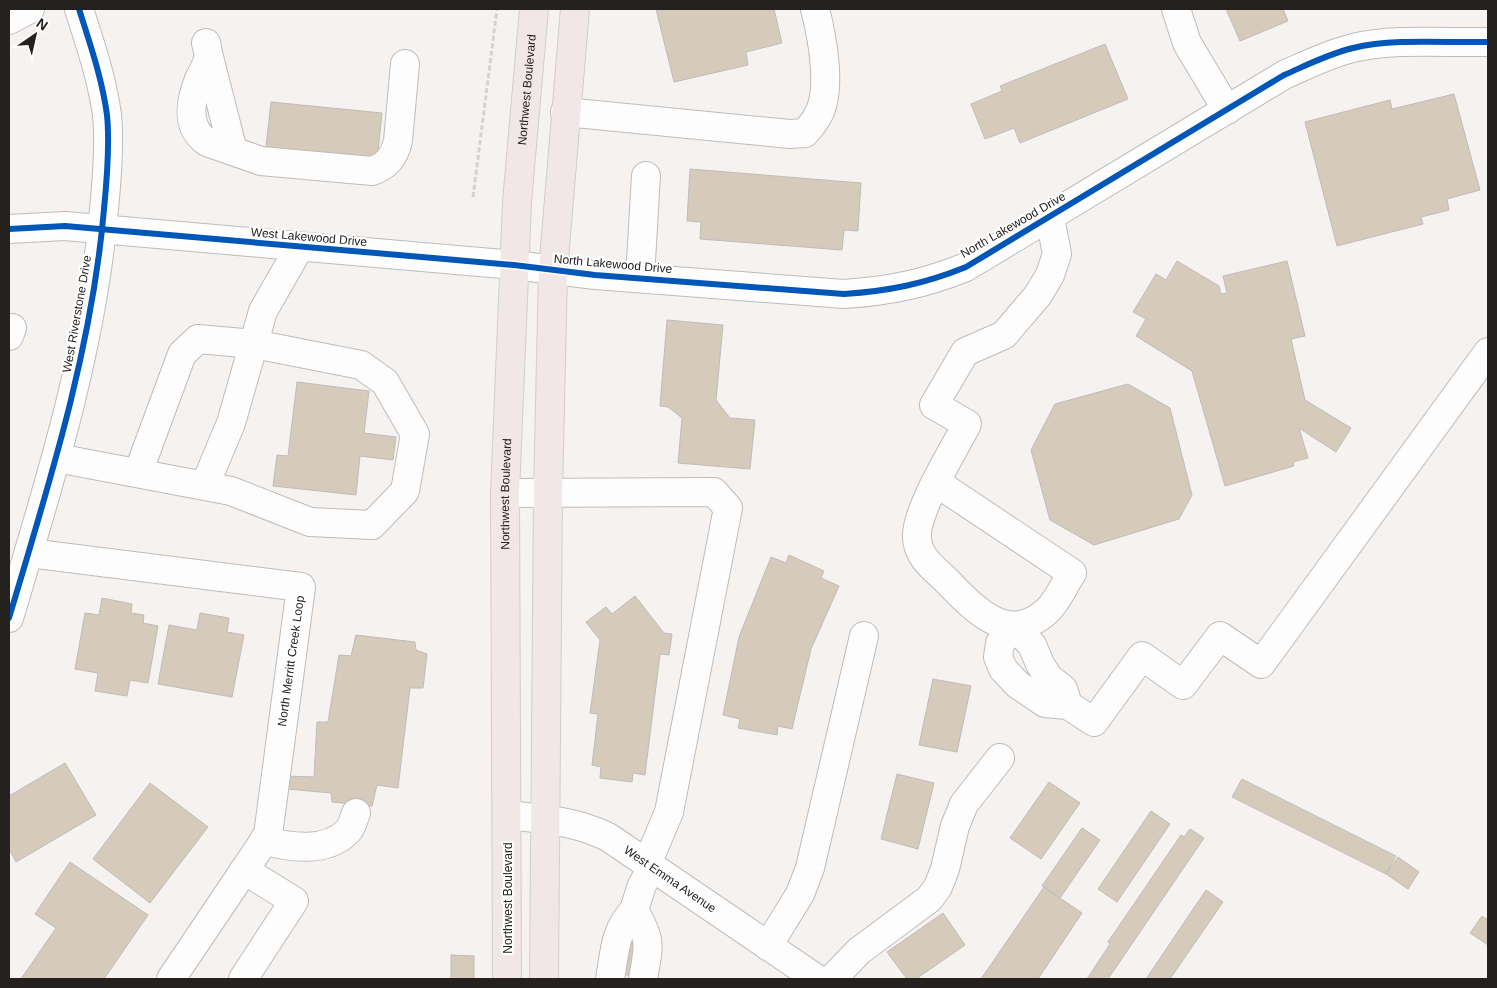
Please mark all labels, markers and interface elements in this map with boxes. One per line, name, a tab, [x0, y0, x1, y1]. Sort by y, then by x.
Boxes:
north arrow	[10, 10, 60, 60]
text: N	[34, 15, 51, 34]
street label: Northwest Boulevard	[515, 34, 539, 146]
street label: North Lakewood Drive	[958, 189, 1068, 261]
street label: West Lakewood Drive	[250, 225, 368, 249]
street label: North Lakewood Drive	[553, 252, 673, 276]
street label: West Riverstone Drive	[60, 254, 94, 374]
street label: Northwest Boulevard	[498, 438, 514, 550]
street label: North Merritt Creek Loop	[275, 594, 307, 727]
street label: Northwest Boulevard	[501, 842, 515, 954]
street label: West Emma Avenue	[621, 843, 719, 916]

